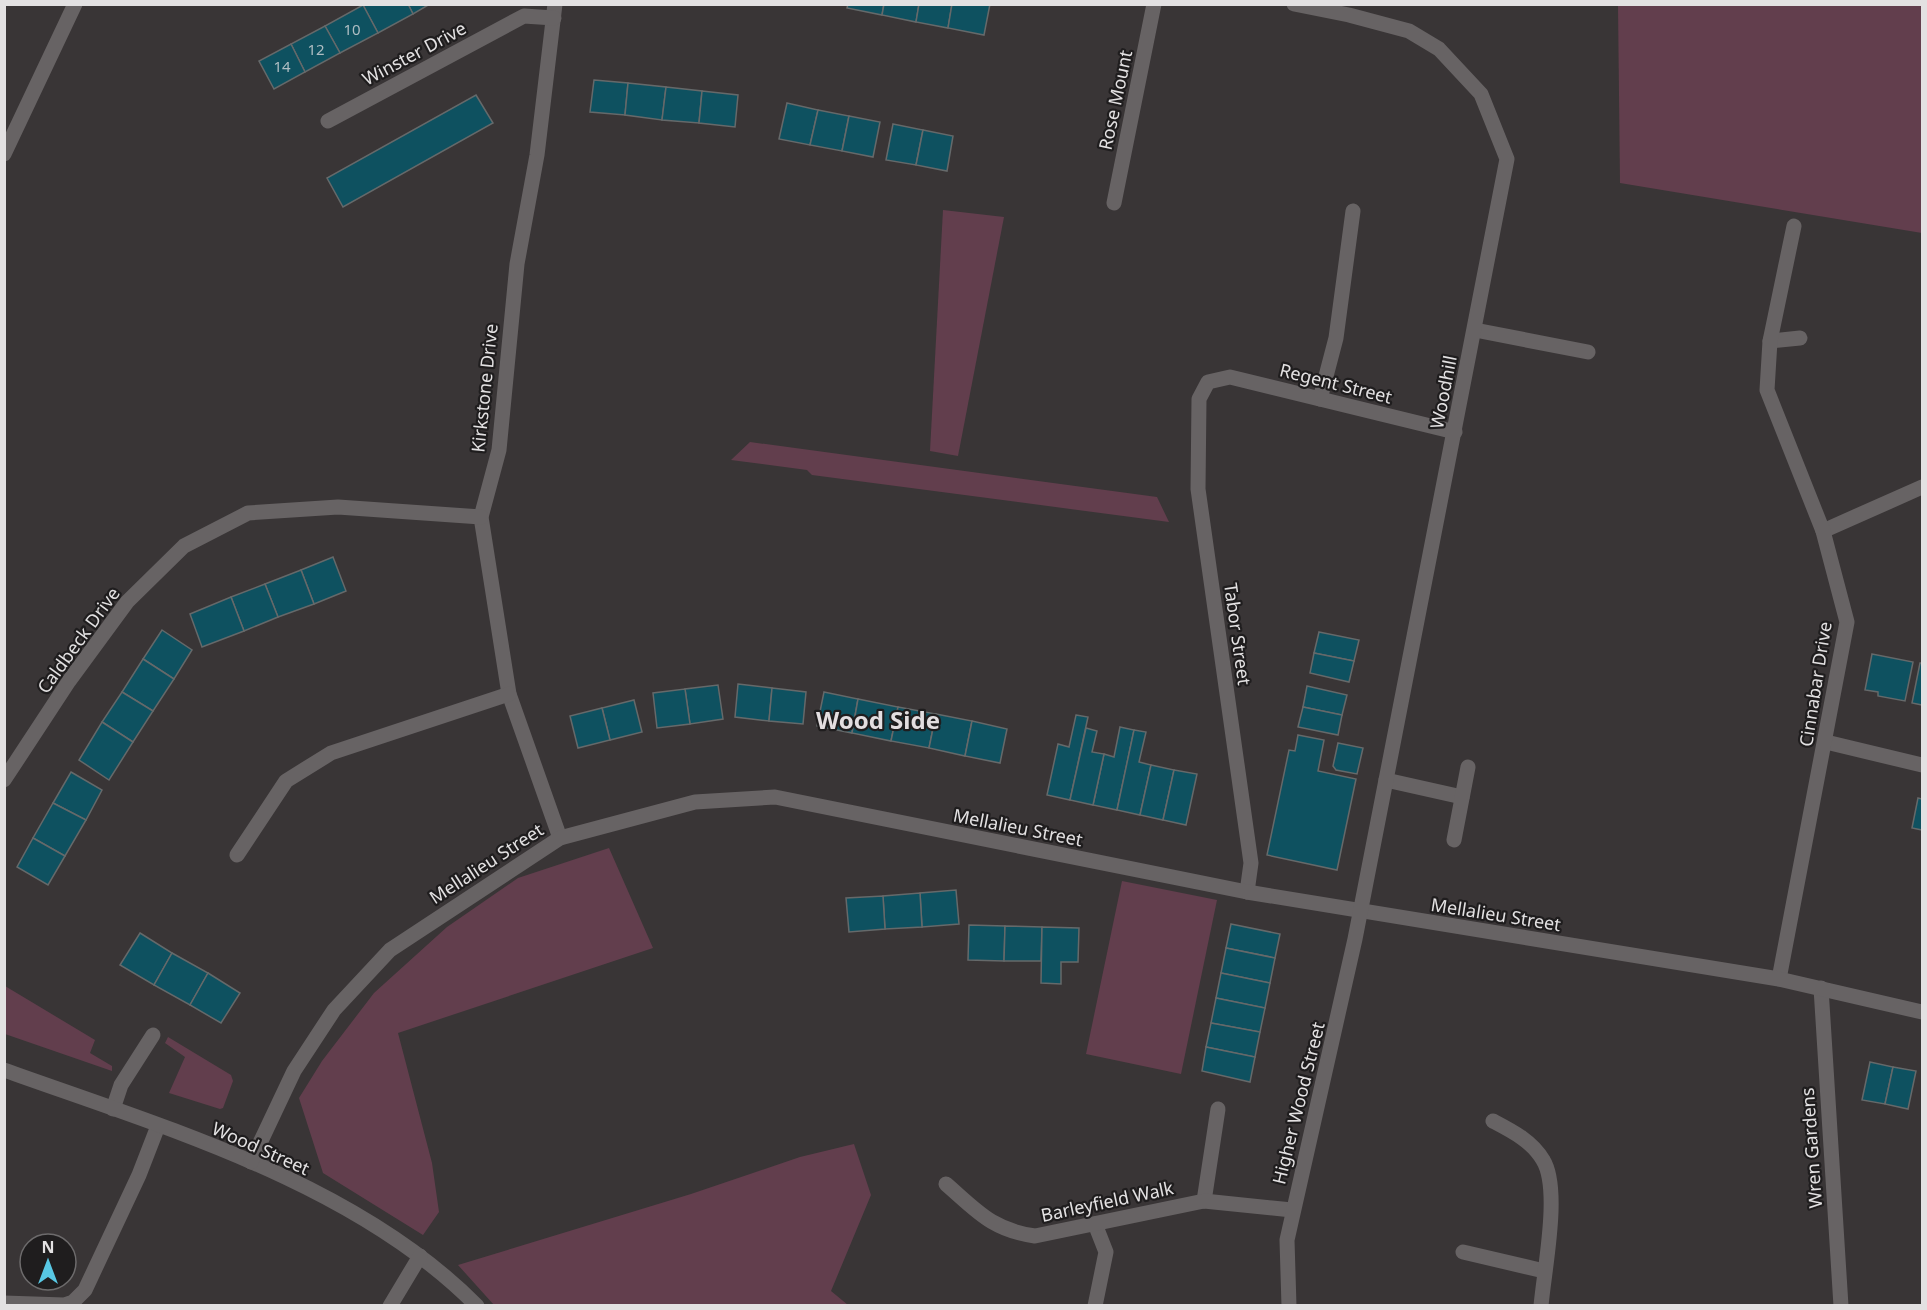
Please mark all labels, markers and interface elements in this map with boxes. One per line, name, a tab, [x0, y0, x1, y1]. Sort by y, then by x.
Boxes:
street label: Winster Drive	[358, 16, 470, 90]
house number: 10	[343, 19, 361, 39]
house number: 12	[307, 39, 325, 59]
street label: Rose Mount	[1093, 47, 1137, 152]
house number: 14	[273, 56, 291, 76]
street label: Kirkstone Drive	[465, 322, 503, 454]
street label: Woodhill	[1424, 353, 1462, 431]
street label: Regent Street	[1277, 357, 1395, 409]
street label: Tabor Street	[1219, 581, 1257, 687]
street label: Caldbeck Drive	[31, 582, 125, 698]
street label: Cinnabar Drive	[1793, 620, 1837, 748]
district label: Wood Side	[816, 703, 940, 736]
street label: Mellalieu Street	[951, 803, 1085, 851]
street label: Mellalieu Street	[424, 817, 548, 909]
street label: Mellalieu Street	[1429, 892, 1563, 936]
street label: Higher Wood Street	[1266, 1019, 1330, 1187]
street label: Wren Gardens	[1795, 1087, 1827, 1209]
street label: Wood Street	[209, 1116, 314, 1180]
street label: Barleyfield Walk	[1038, 1175, 1176, 1227]
north arrow	[18, 1232, 78, 1292]
text: N	[41, 1236, 55, 1258]

